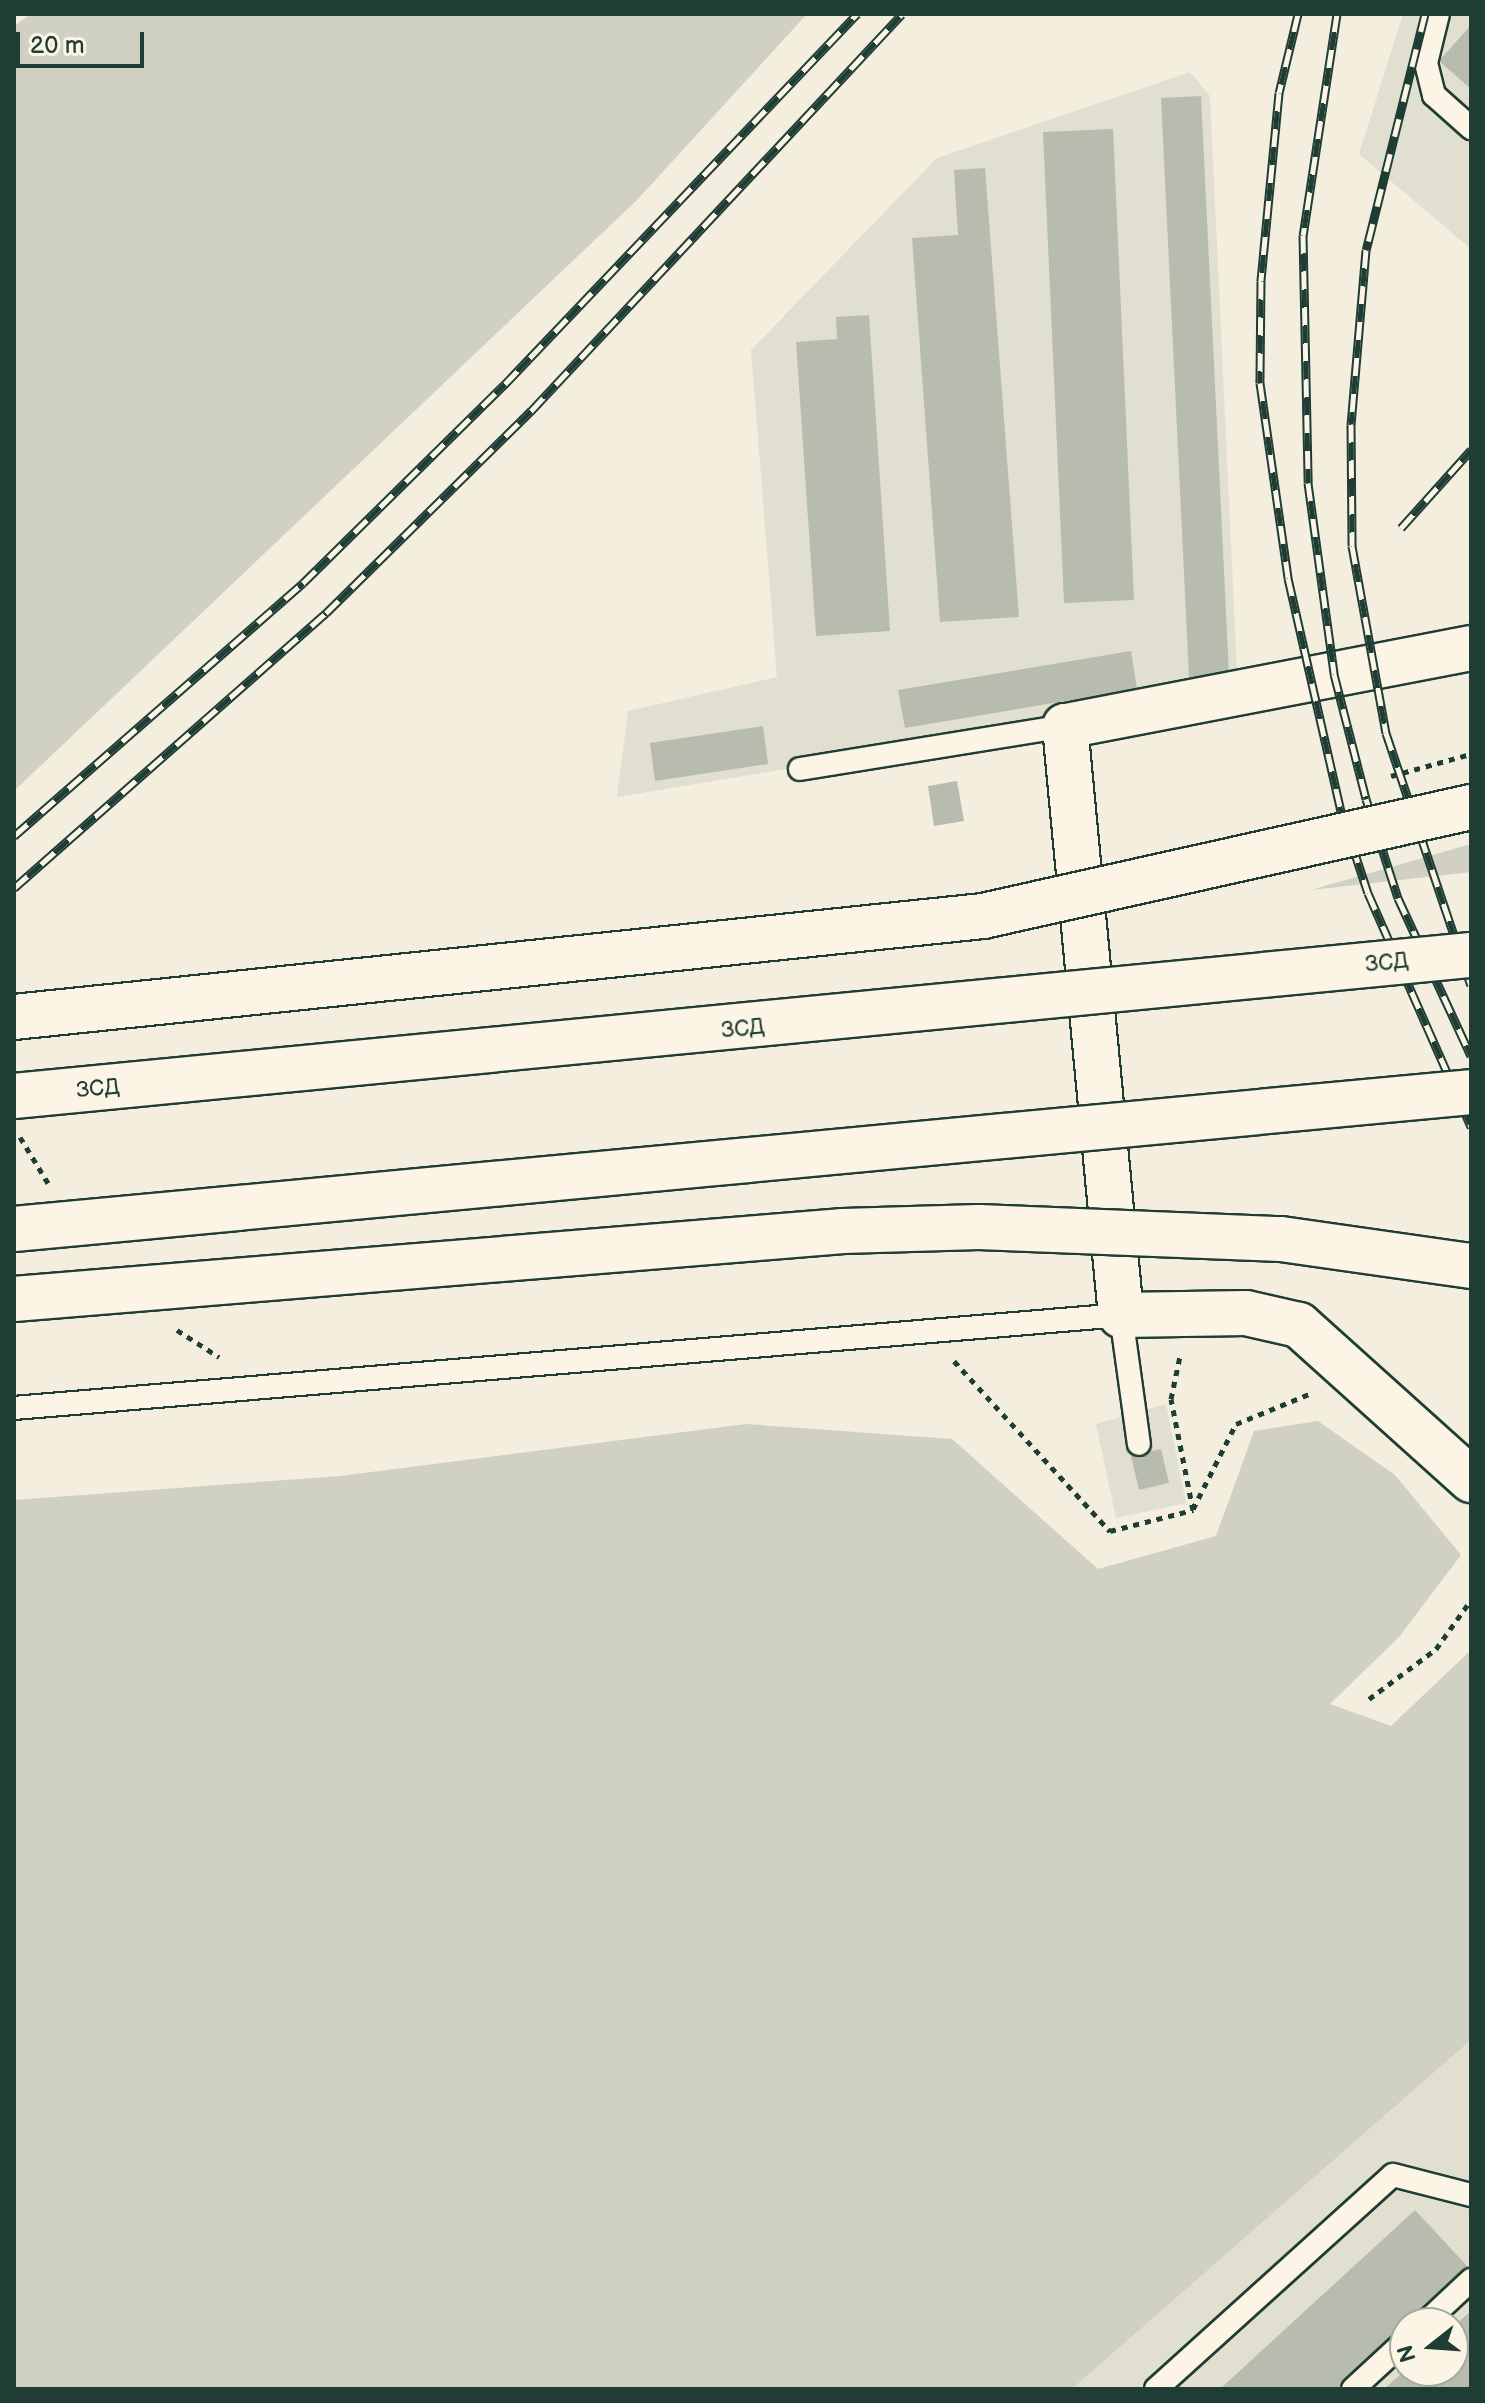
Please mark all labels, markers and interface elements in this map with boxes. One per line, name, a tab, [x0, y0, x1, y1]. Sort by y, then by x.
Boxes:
scale bar	[20, 16, 148, 66]
text: 20 m	[30, 31, 85, 60]
street label: ЗСД	[1364, 948, 1410, 978]
street label: ЗСД	[720, 1014, 766, 1044]
street label: ЗСД	[75, 1074, 121, 1104]
north arrow	[1389, 2307, 1469, 2387]
text: N	[1392, 2342, 1423, 2365]

